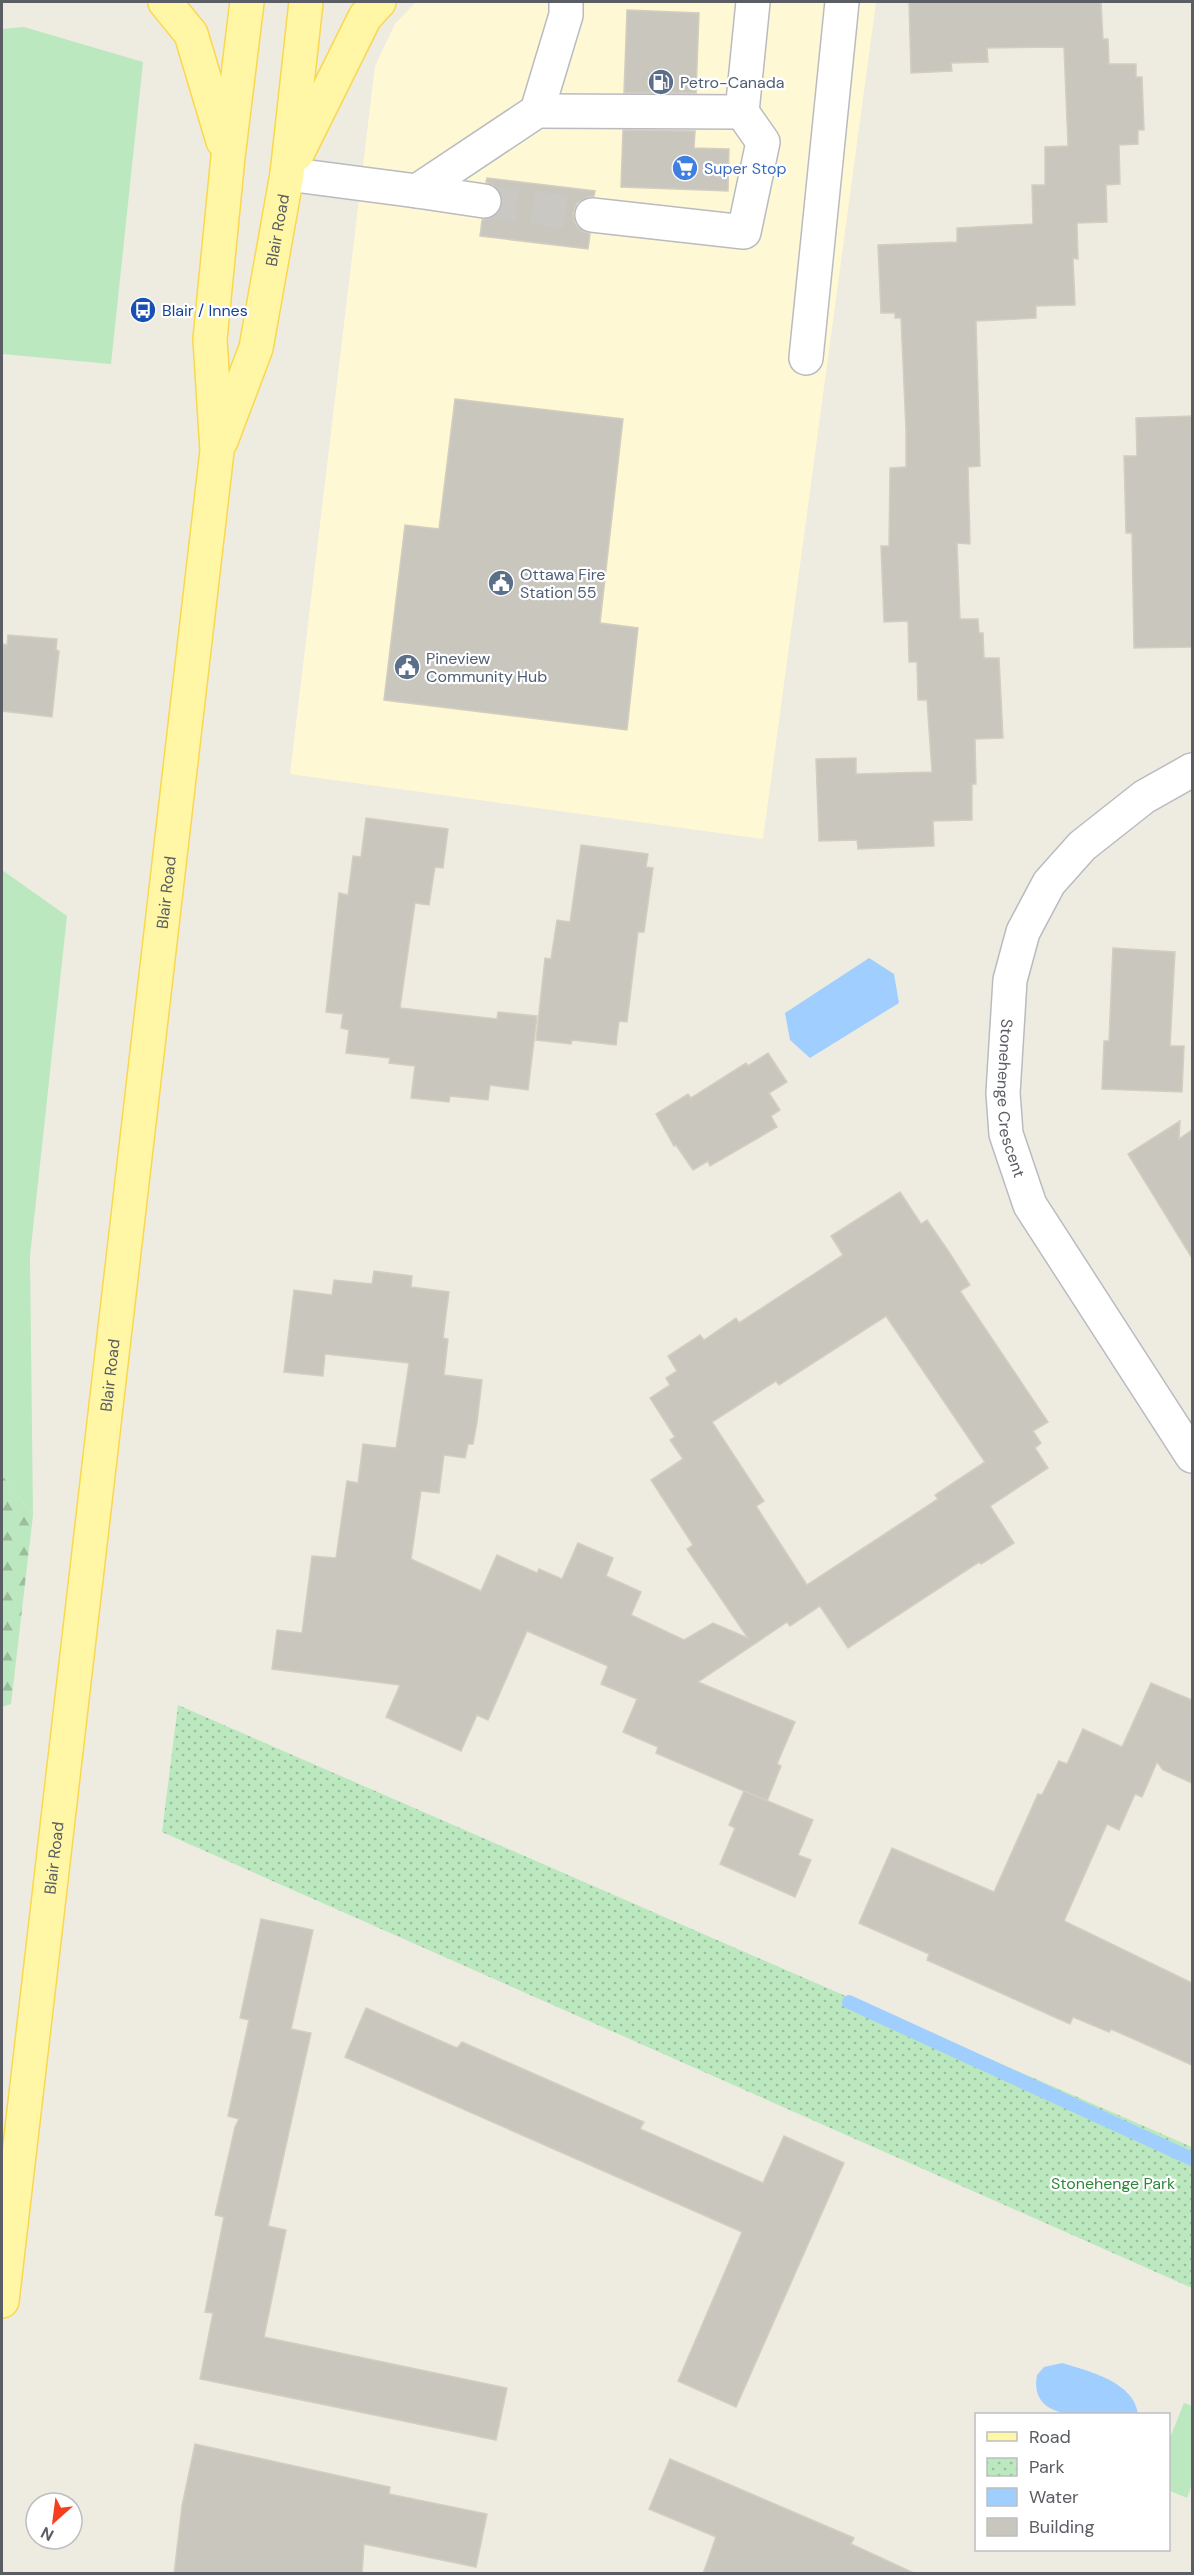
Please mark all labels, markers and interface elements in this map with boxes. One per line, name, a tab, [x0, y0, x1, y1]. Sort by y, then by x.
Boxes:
fuel station icon: Petro-Canada	[646, 67, 676, 97]
place label: Petro-Canada	[680, 72, 784, 93]
supermarket icon: Super Stop	[670, 153, 700, 183]
place label: Super Stop	[704, 158, 787, 179]
street label: Blair Road	[261, 192, 294, 268]
bus stop icon: Blair / Innes	[128, 295, 158, 325]
place label: Blair / Innes	[162, 300, 248, 321]
place label: Ottawa Fire Station 55	[520, 564, 605, 603]
public building icon: Ottawa Fire Station 55	[486, 568, 516, 598]
place label: Pineview Community Hub	[426, 648, 547, 687]
public building icon: Pineview Community Hub	[392, 652, 422, 682]
street label: Blair Road	[152, 855, 181, 930]
street label: Stonehenge Crescent	[992, 1018, 1030, 1180]
street label: Blair Road	[95, 1338, 125, 1413]
street label: Blair Road	[39, 1820, 69, 1896]
park label: Stonehenge Park	[1051, 2173, 1175, 2194]
legend	[975, 2413, 1170, 2551]
text: Road	[1029, 2425, 1071, 2449]
text: Park	[1029, 2455, 1065, 2479]
text: Water	[1029, 2485, 1079, 2509]
north arrow	[24, 2491, 84, 2551]
text: Building	[1029, 2515, 1094, 2539]
text: N	[37, 2522, 57, 2546]

